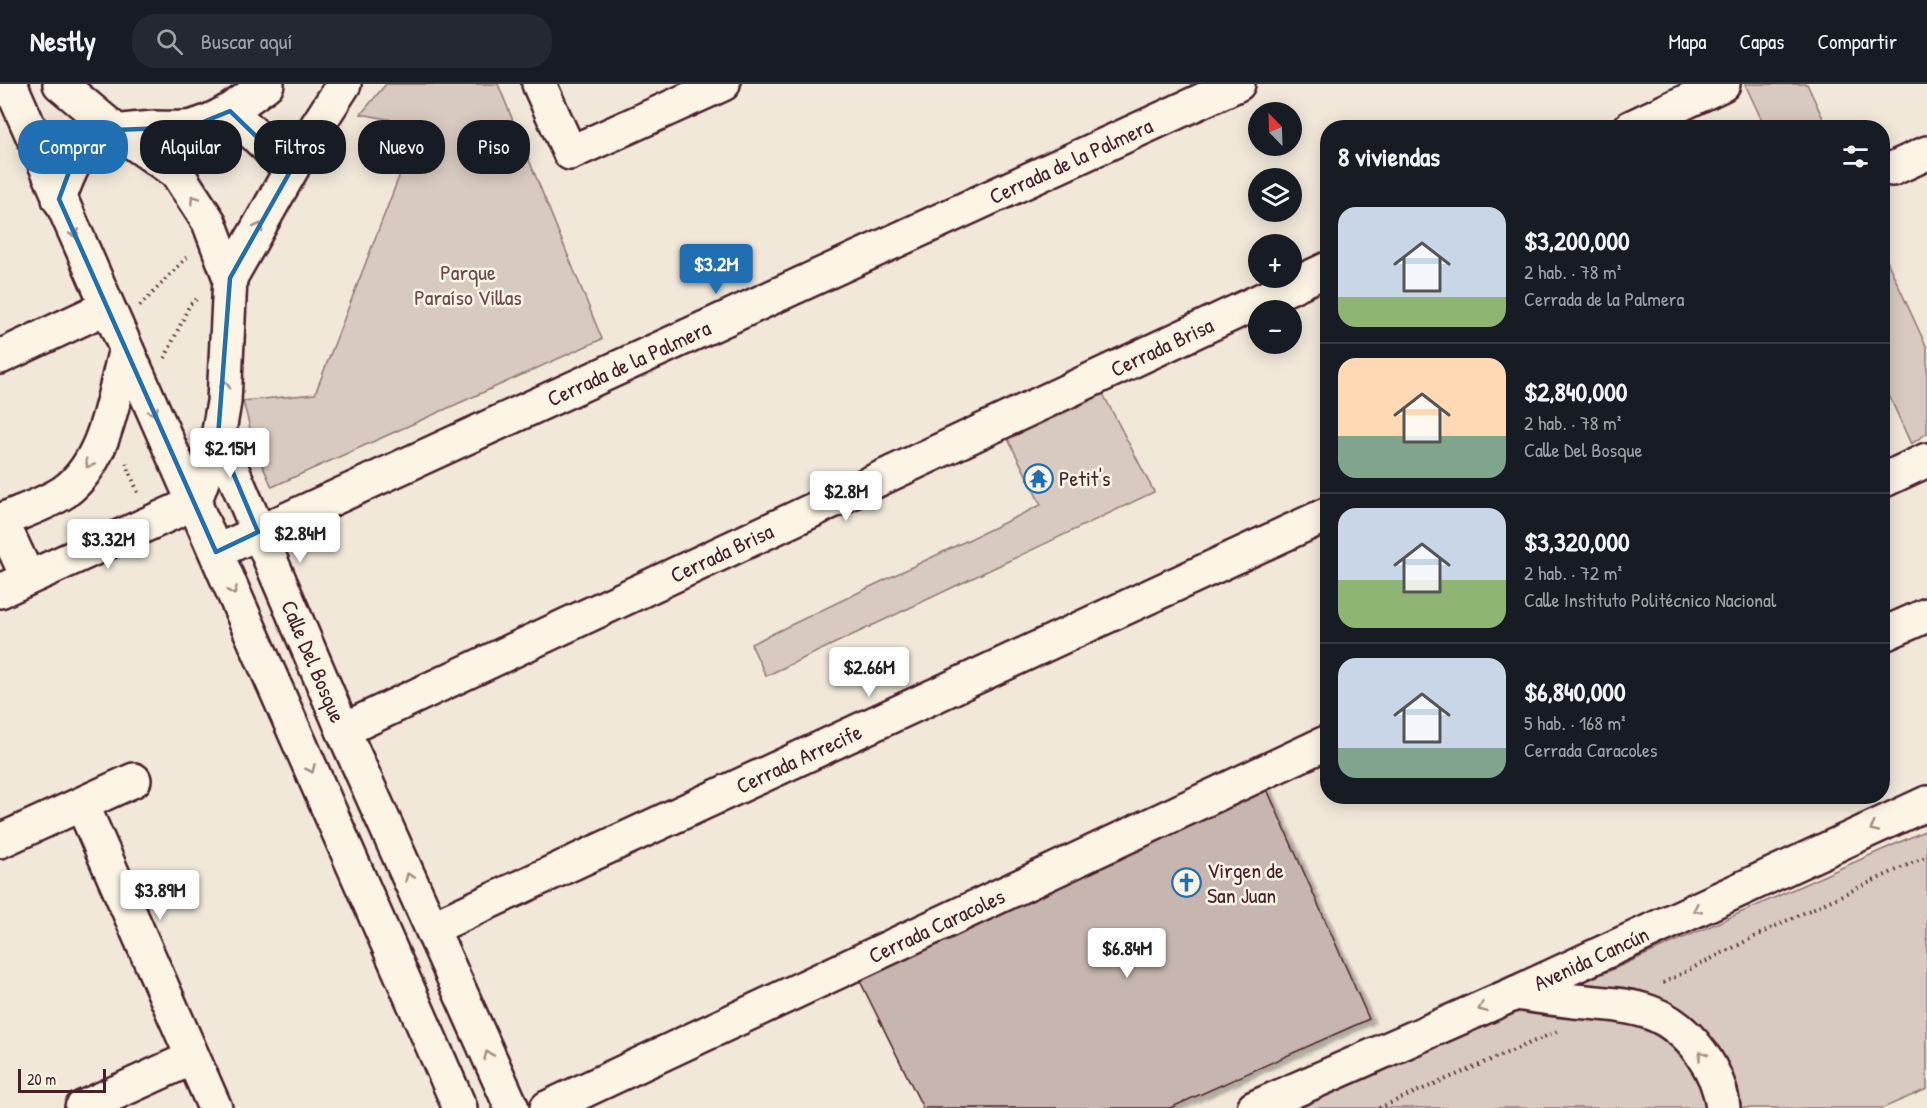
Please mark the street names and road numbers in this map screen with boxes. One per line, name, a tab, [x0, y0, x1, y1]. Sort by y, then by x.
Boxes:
street label: Cerrada de la Palmera	[984, 110, 1158, 211]
street label: Cerrada Brisa	[1105, 310, 1218, 384]
street label: Cerrada de la Palmera	[542, 312, 716, 413]
street label: Cerrada Brisa	[665, 516, 778, 590]
street label: Calle Del Bosque	[274, 595, 353, 727]
street label: Cerrada Arrecife	[731, 716, 867, 801]
street label: Cerrada Caracoles	[863, 881, 1009, 970]
street label: Avenida Cancún	[1529, 919, 1654, 998]

